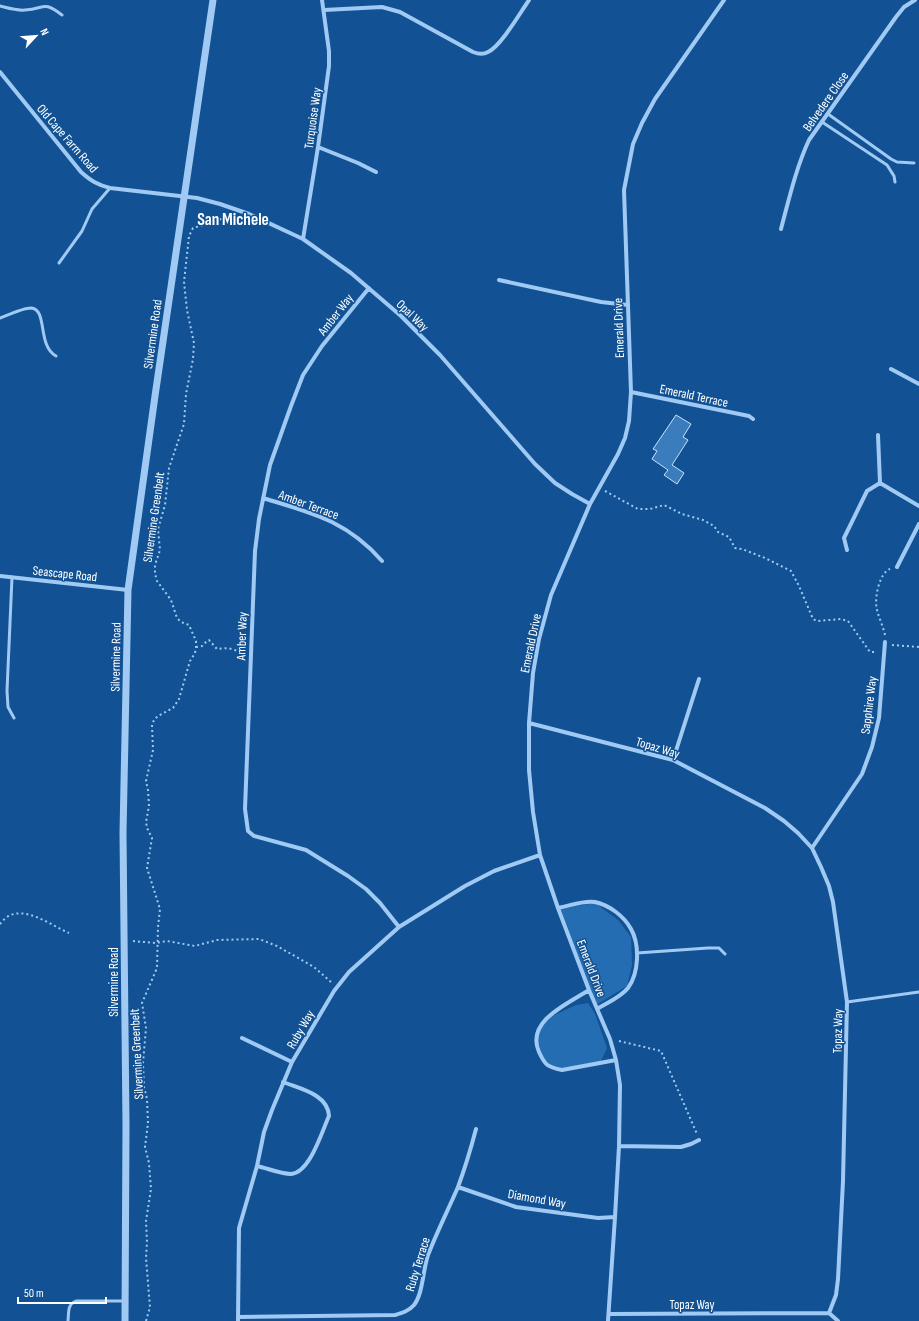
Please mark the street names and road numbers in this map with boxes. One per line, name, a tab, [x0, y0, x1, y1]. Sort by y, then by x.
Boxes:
street label: Belvedere Close	[799, 69, 852, 134]
street label: Turquoise Way	[301, 86, 325, 150]
street label: Old Cape Farm Road	[33, 101, 101, 176]
street label: Amber Way	[314, 291, 357, 339]
street label: Opal Way	[393, 296, 432, 335]
street label: Emerald Drive	[610, 298, 628, 358]
street label: Silvermine Road	[140, 299, 166, 370]
street label: Emerald Terrace	[658, 381, 730, 411]
street label: Silvermine Greenbelt	[140, 471, 168, 563]
street label: Amber Terrace	[275, 486, 341, 523]
street label: Seascape Road	[32, 563, 98, 585]
street label: Amber Way	[233, 611, 251, 662]
street label: Emerald Drive	[517, 612, 545, 674]
street label: Silvermine Road	[107, 622, 125, 692]
street label: Sapphire Way	[858, 675, 880, 735]
street label: Topaz Way	[634, 734, 682, 762]
street label: Emerald Drive	[573, 937, 609, 999]
street label: Silvermine Road	[106, 947, 122, 1017]
street label: Ruby Way	[283, 1007, 318, 1052]
street label: Silvermine Greenbelt	[127, 1008, 147, 1100]
street label: Topaz Way	[830, 1008, 846, 1054]
street label: Diamond Way	[507, 1186, 567, 1212]
street label: Ruby Terrace	[402, 1235, 434, 1293]
street label: Topaz Way	[670, 1297, 714, 1313]

